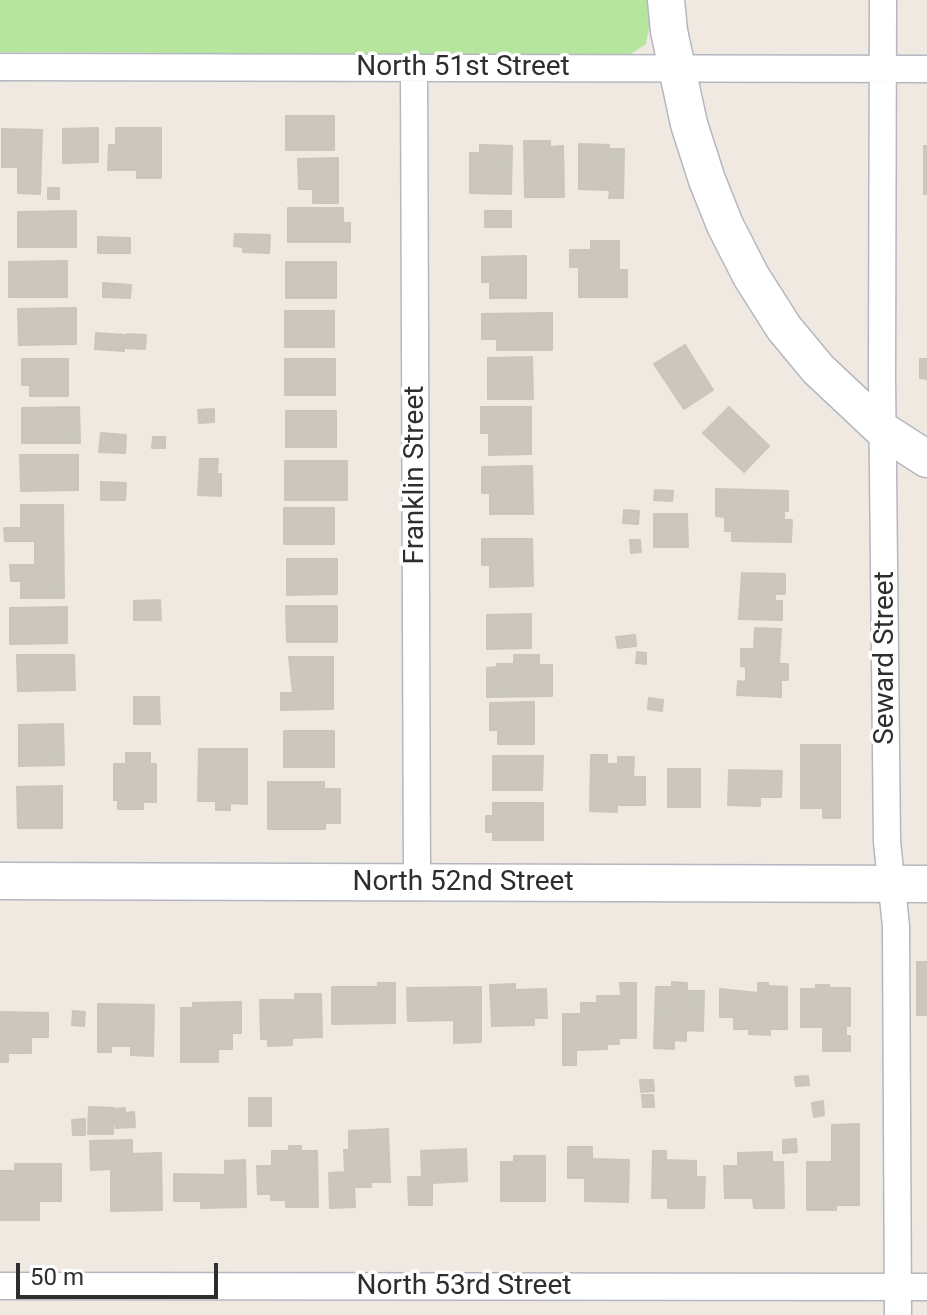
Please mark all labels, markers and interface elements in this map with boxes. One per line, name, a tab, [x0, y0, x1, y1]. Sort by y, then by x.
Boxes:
street label: North 51st Street	[356, 51, 570, 85]
street label: Franklin Street	[399, 386, 433, 564]
street label: Seward Street	[869, 571, 903, 745]
street label: North 52nd Street	[352, 866, 574, 900]
scale bar	[20, 1247, 222, 1297]
text: 50 m	[30, 1263, 84, 1291]
street label: North 53rd Street	[357, 1270, 571, 1304]

